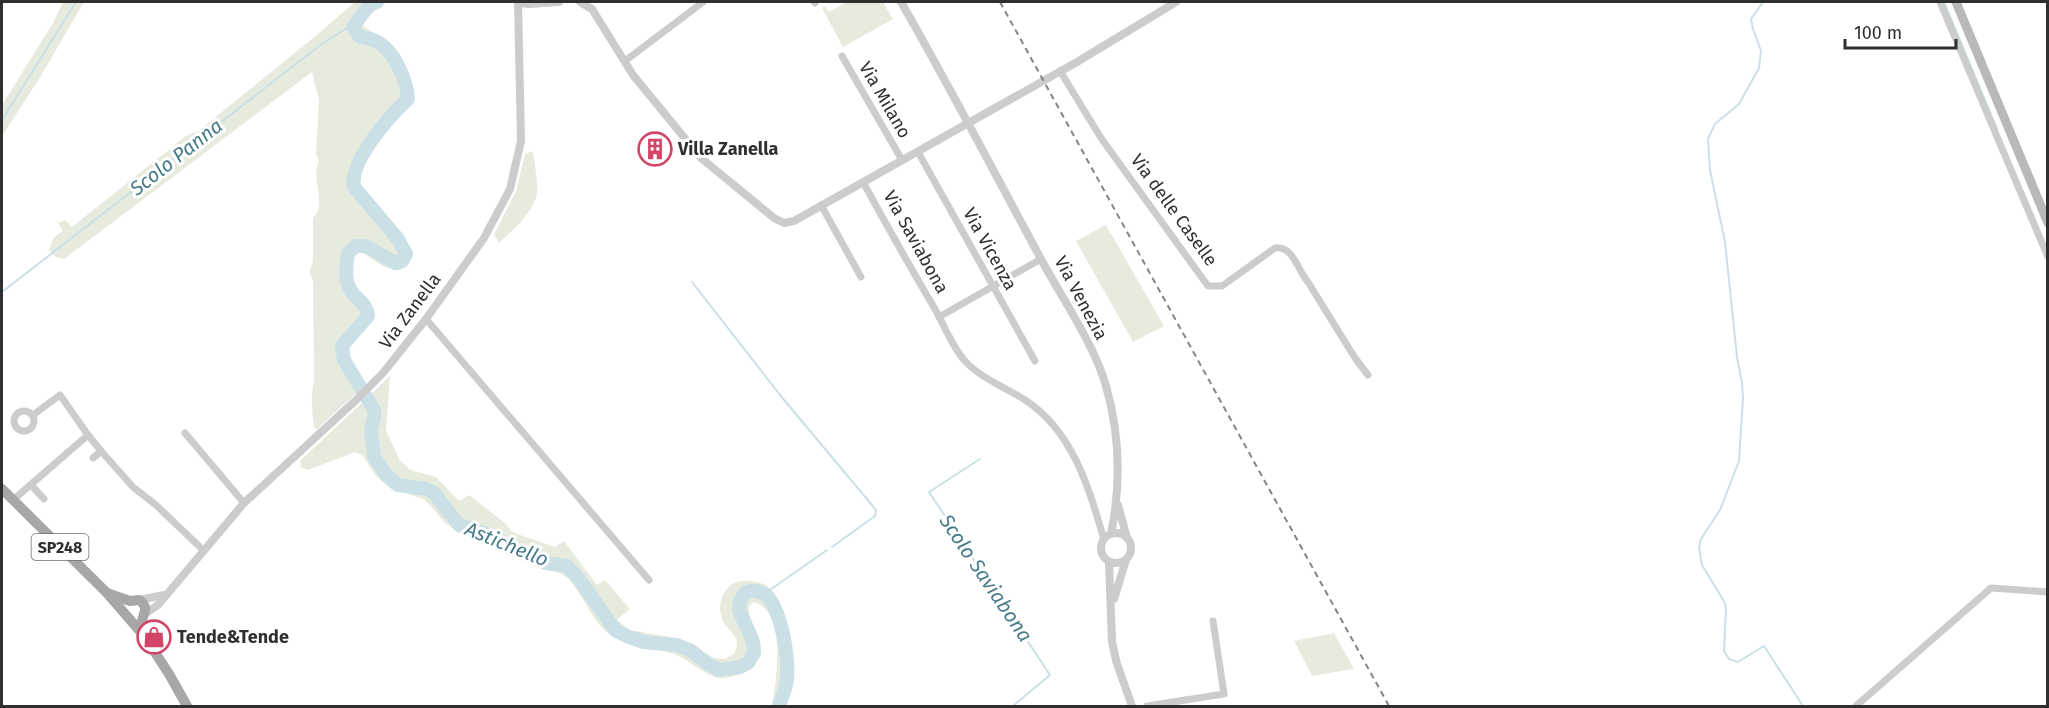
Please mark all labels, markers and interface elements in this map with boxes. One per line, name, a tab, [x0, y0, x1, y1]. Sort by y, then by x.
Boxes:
scale bar	[1845, 12, 1956, 50]
text: 100 m	[1854, 22, 1902, 44]
street label: Via Milano	[854, 58, 916, 142]
water label: Scolo Panna	[124, 113, 227, 201]
building icon: Villa Zanella	[637, 131, 673, 167]
place label: Villa Zanella	[677, 138, 778, 160]
street label: Via delle Caselle	[1126, 150, 1222, 270]
street label: Via Saviabona	[879, 187, 953, 297]
street label: Via Vicenza	[958, 204, 1022, 294]
street label: Via Venezia	[1050, 252, 1112, 344]
street label: Via Zanella	[374, 269, 446, 353]
water label: Scolo Saviabona	[934, 509, 1038, 646]
water label: Astichello	[461, 516, 552, 572]
road number: SP248	[32, 534, 88, 560]
shop icon: Tende&Tende	[136, 619, 172, 655]
place label: Tende&Tende	[177, 626, 289, 648]

